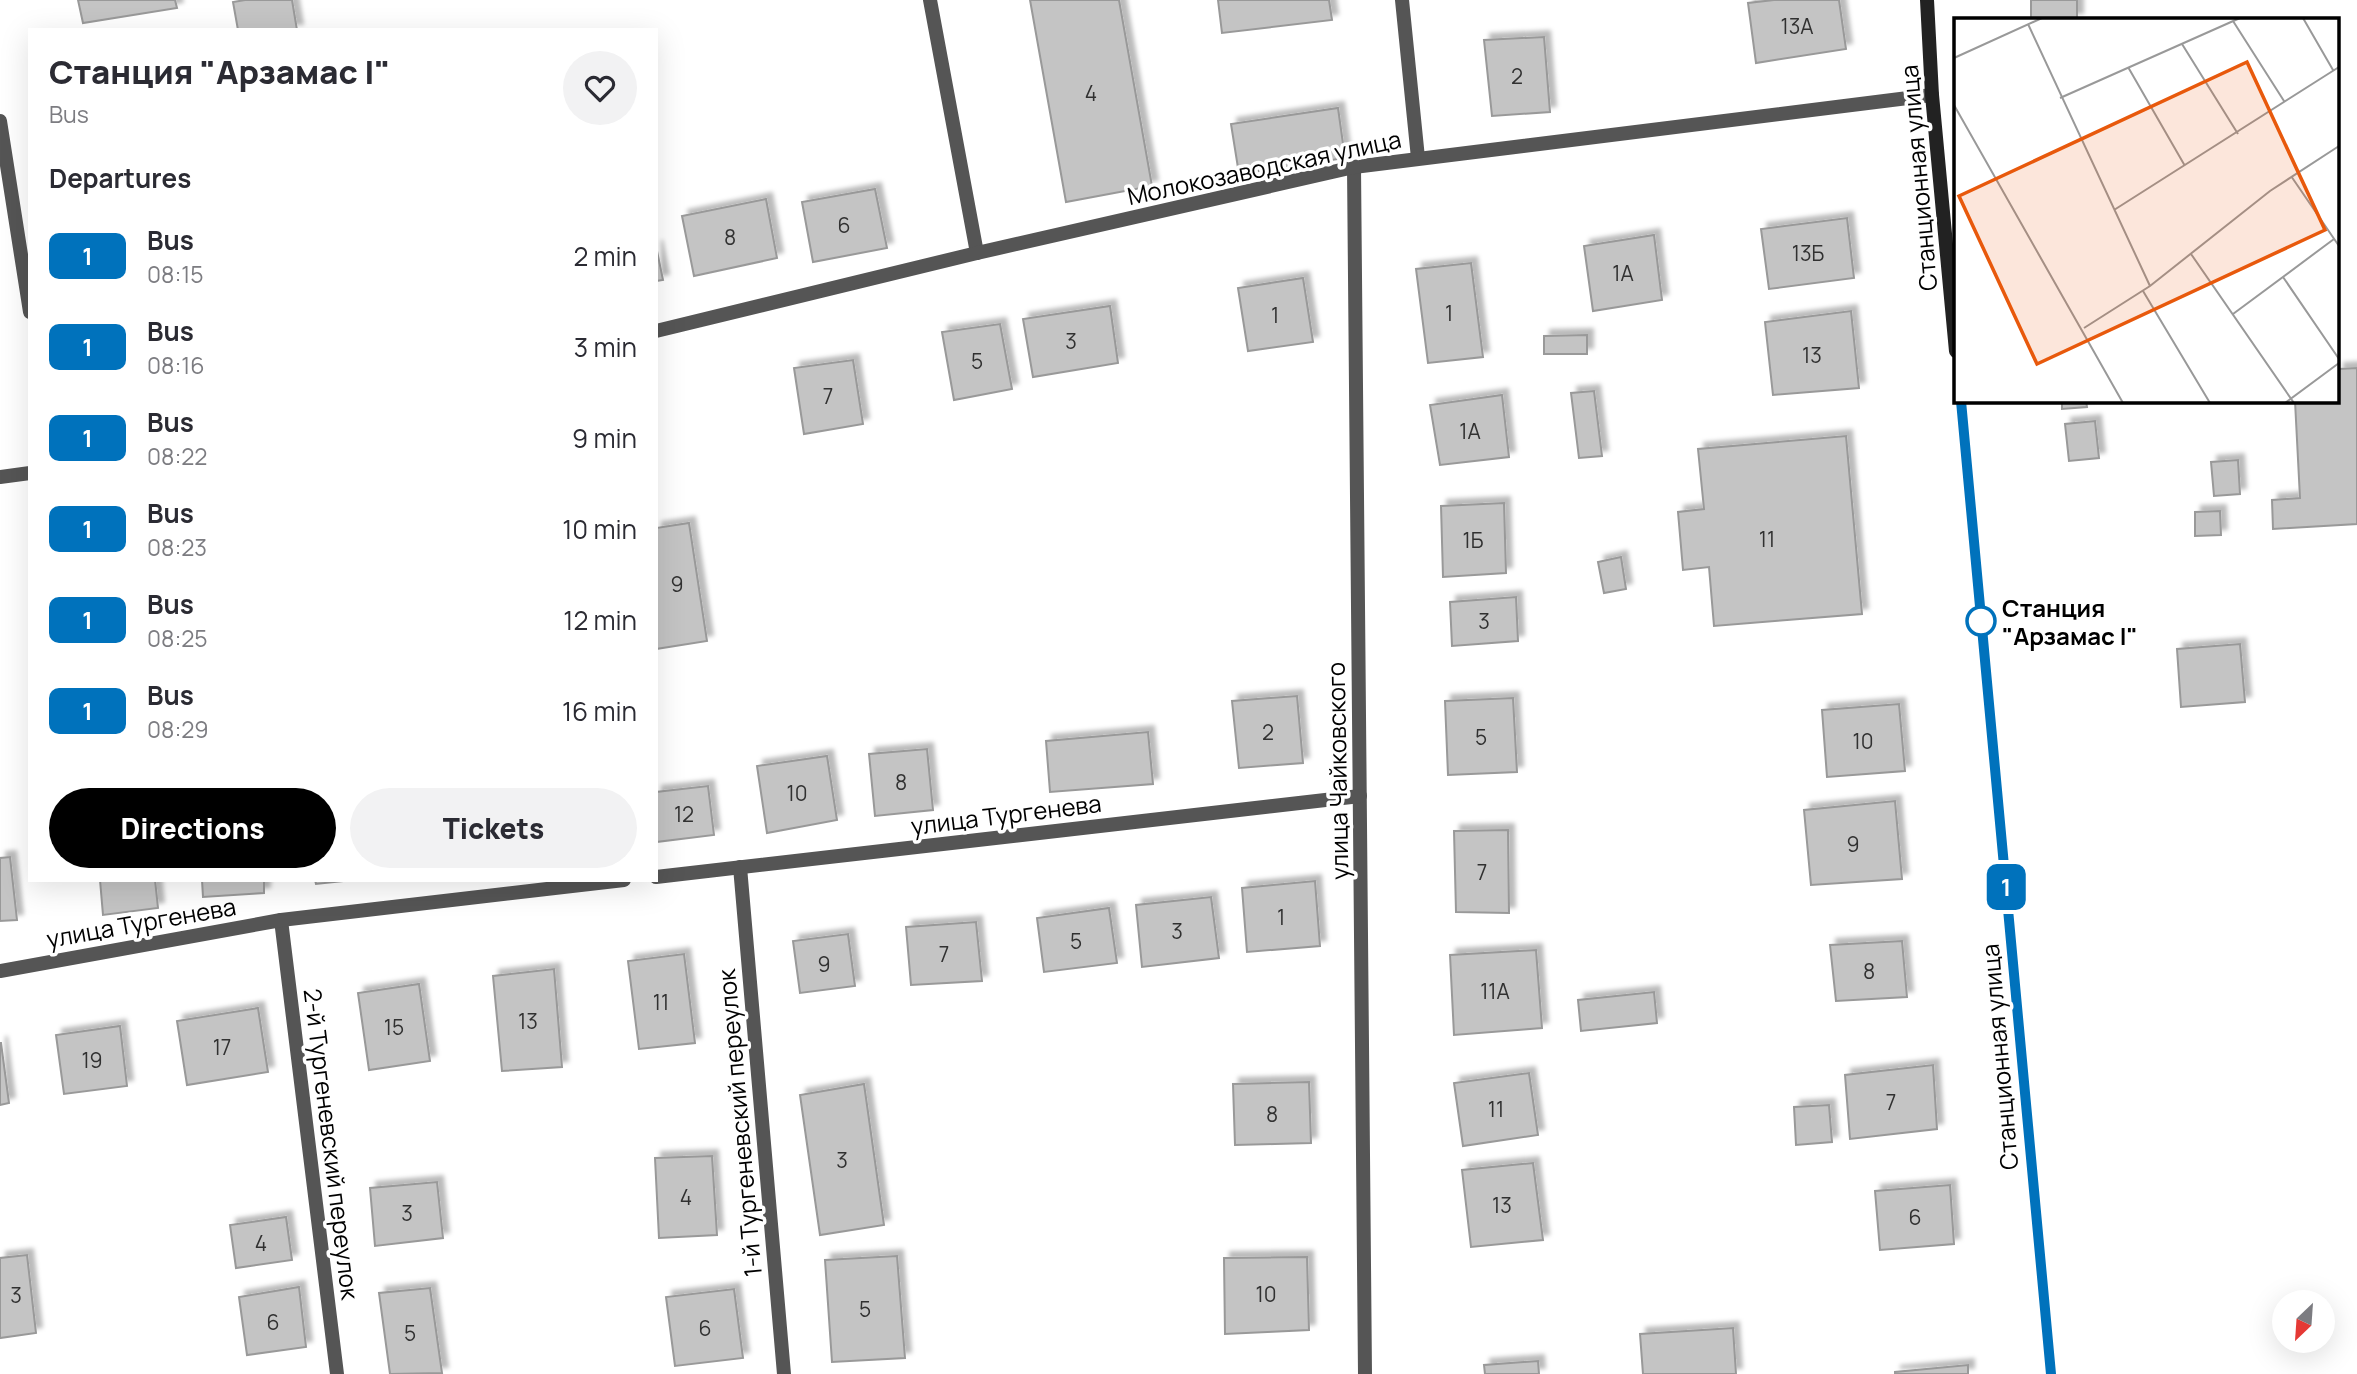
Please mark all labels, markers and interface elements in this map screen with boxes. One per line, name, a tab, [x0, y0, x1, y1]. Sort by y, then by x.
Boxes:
house number: 13А	[1780, 12, 1814, 40]
inset map	[1954, 18, 2340, 402]
text: Станция "Арзамас I"	[49, 49, 390, 94]
button: heart	[563, 51, 637, 125]
house number: 2	[1511, 62, 1523, 90]
street label: Станционная улица	[1892, 64, 1944, 292]
house number: 4	[1085, 79, 1097, 107]
text: Bus	[49, 98, 89, 130]
street label: Молокозаводская улица	[1124, 122, 1404, 212]
text: Departures	[49, 160, 191, 196]
house number: 6	[837, 211, 851, 239]
text: Bus	[147, 222, 194, 258]
house number: 8	[724, 223, 736, 251]
text: 2 min	[573, 238, 637, 274]
text: 1	[82, 239, 93, 272]
house number: 13Б	[1792, 239, 1825, 267]
text: 08:15	[147, 258, 204, 290]
house number: 1А	[1612, 259, 1634, 287]
house number: 1	[1445, 299, 1453, 327]
house number: 1	[1271, 301, 1279, 329]
text: Bus	[147, 313, 194, 349]
house number: 3	[1065, 327, 1077, 355]
text: 3 min	[574, 329, 637, 365]
text: 1	[82, 330, 93, 363]
house number: 13	[1802, 341, 1822, 369]
house number: 5	[971, 347, 983, 375]
text: 08:16	[147, 349, 205, 381]
house number: 7	[823, 382, 833, 410]
text: Bus	[147, 404, 194, 440]
house number: 1А	[1459, 417, 1481, 445]
text: 9 min	[572, 420, 637, 456]
text: 1	[82, 421, 93, 454]
text: 08:22	[147, 440, 207, 472]
text: Bus	[147, 495, 194, 531]
text: 10 min	[562, 511, 637, 547]
text: 1	[82, 512, 93, 545]
house number: 11	[1759, 525, 1775, 553]
house number: 1Б	[1463, 526, 1484, 554]
text: 08:23	[147, 531, 207, 563]
house number: 9	[670, 570, 684, 598]
text: Bus	[147, 586, 194, 622]
place label: Станция "Арзамас I"	[2002, 591, 2138, 652]
text: 12 min	[563, 602, 637, 638]
text: 1	[82, 603, 93, 636]
marker: Станция "Арзамас I"	[1966, 606, 1996, 636]
house number: 3	[1478, 607, 1490, 635]
text: 08:25	[147, 622, 208, 654]
street label: улица Чайковского	[1319, 662, 1355, 880]
text: Bus	[147, 677, 194, 713]
text: 16 min	[562, 693, 637, 729]
text: 1	[82, 694, 93, 727]
text: 08:29	[147, 713, 209, 745]
house number: 2	[1262, 718, 1274, 746]
house number: 5	[1475, 723, 1487, 751]
house number: 10	[1853, 727, 1874, 755]
house number: 8	[895, 768, 907, 796]
house number: 10	[787, 779, 808, 807]
street label: улица Тургенева	[909, 786, 1103, 842]
button: Directions	[49, 788, 336, 868]
button: Tickets	[350, 788, 637, 868]
house number: 12	[674, 800, 694, 828]
house number: 9	[1846, 830, 1860, 858]
house number: 7	[1477, 858, 1487, 886]
line badge: 1	[1983, 864, 2029, 910]
text: 1	[2001, 870, 2011, 903]
street label: улица Тургенева	[44, 889, 238, 955]
house number: 1	[1277, 903, 1285, 931]
house number: 3	[1171, 917, 1183, 945]
house number: 5	[1070, 927, 1082, 955]
house number: 7	[939, 940, 949, 968]
street label: Станционная улица	[1973, 943, 2025, 1171]
house number: 9	[817, 950, 831, 978]
house number: 8	[1863, 957, 1875, 985]
street label: 1-й Тургеневский переулок	[709, 967, 769, 1278]
house number: 11А	[1480, 977, 1510, 1005]
street label: 2-й Тургеневский переулок	[297, 987, 368, 1302]
house number: 11	[653, 988, 669, 1016]
house number: 13	[518, 1007, 538, 1035]
house number: 15	[384, 1013, 404, 1041]
house number: 17	[213, 1033, 231, 1061]
house number: 19	[81, 1046, 103, 1074]
house number: 7	[1886, 1088, 1896, 1116]
house number: 11	[1488, 1095, 1504, 1123]
house number: 8	[1266, 1100, 1278, 1128]
house number: 3	[836, 1146, 848, 1174]
house number: 4	[680, 1183, 692, 1211]
house number: 13	[1492, 1191, 1512, 1219]
house number: 3	[401, 1199, 413, 1227]
house number: 6	[1908, 1203, 1922, 1231]
house number: 4	[255, 1229, 267, 1257]
house number: 10	[1256, 1280, 1277, 1308]
house number: 3	[10, 1281, 22, 1309]
north arrow	[2272, 1290, 2334, 1353]
map controls	[2272, 1290, 2335, 1353]
house number: 5	[859, 1295, 871, 1323]
house number: 6	[266, 1308, 280, 1336]
house number: 6	[698, 1314, 712, 1342]
house number: 5	[404, 1319, 416, 1347]

